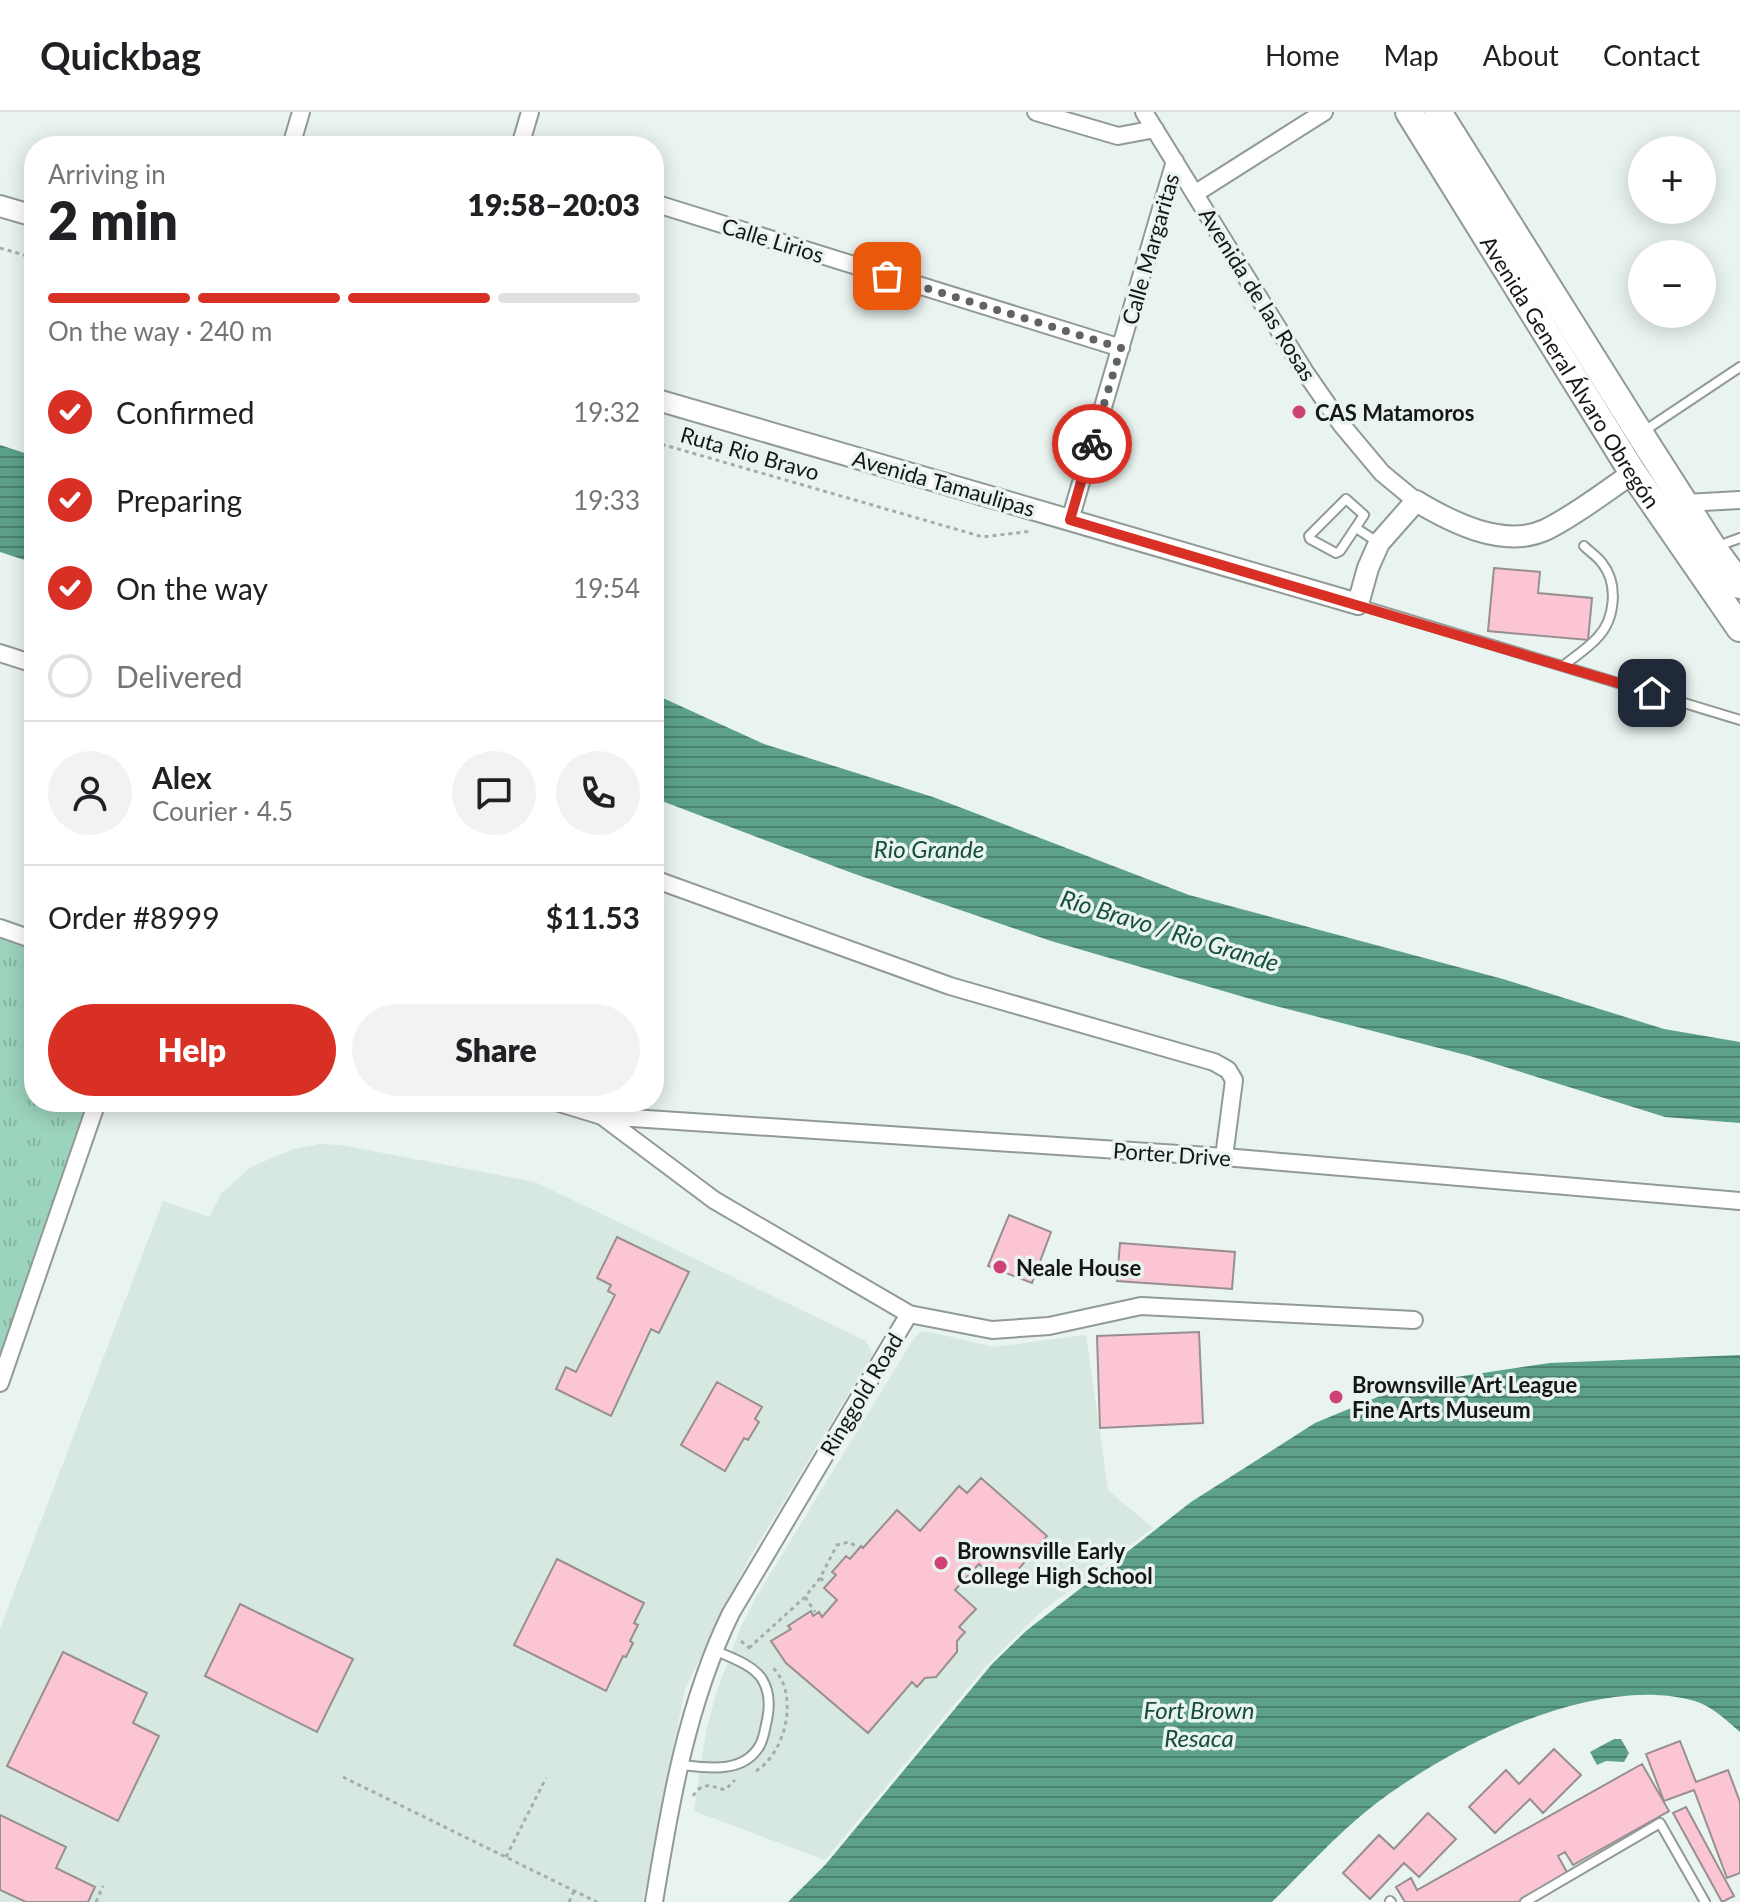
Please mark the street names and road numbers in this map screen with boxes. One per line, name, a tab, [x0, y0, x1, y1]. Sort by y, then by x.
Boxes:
street label: Calle Margaritas	[1116, 170, 1184, 328]
street label: Avenida de las Rosas	[1194, 202, 1322, 386]
street label: Calle Lirios	[719, 212, 827, 268]
street label: Avenida General Álvaro Obregón	[1475, 231, 1666, 513]
street label: Ruta Rio Bravo	[677, 420, 823, 486]
street label: Avenida Tamaulipas	[850, 444, 1038, 522]
street label: Porter Drive	[1112, 1136, 1232, 1172]
street label: Ringgold Road	[814, 1328, 908, 1460]

